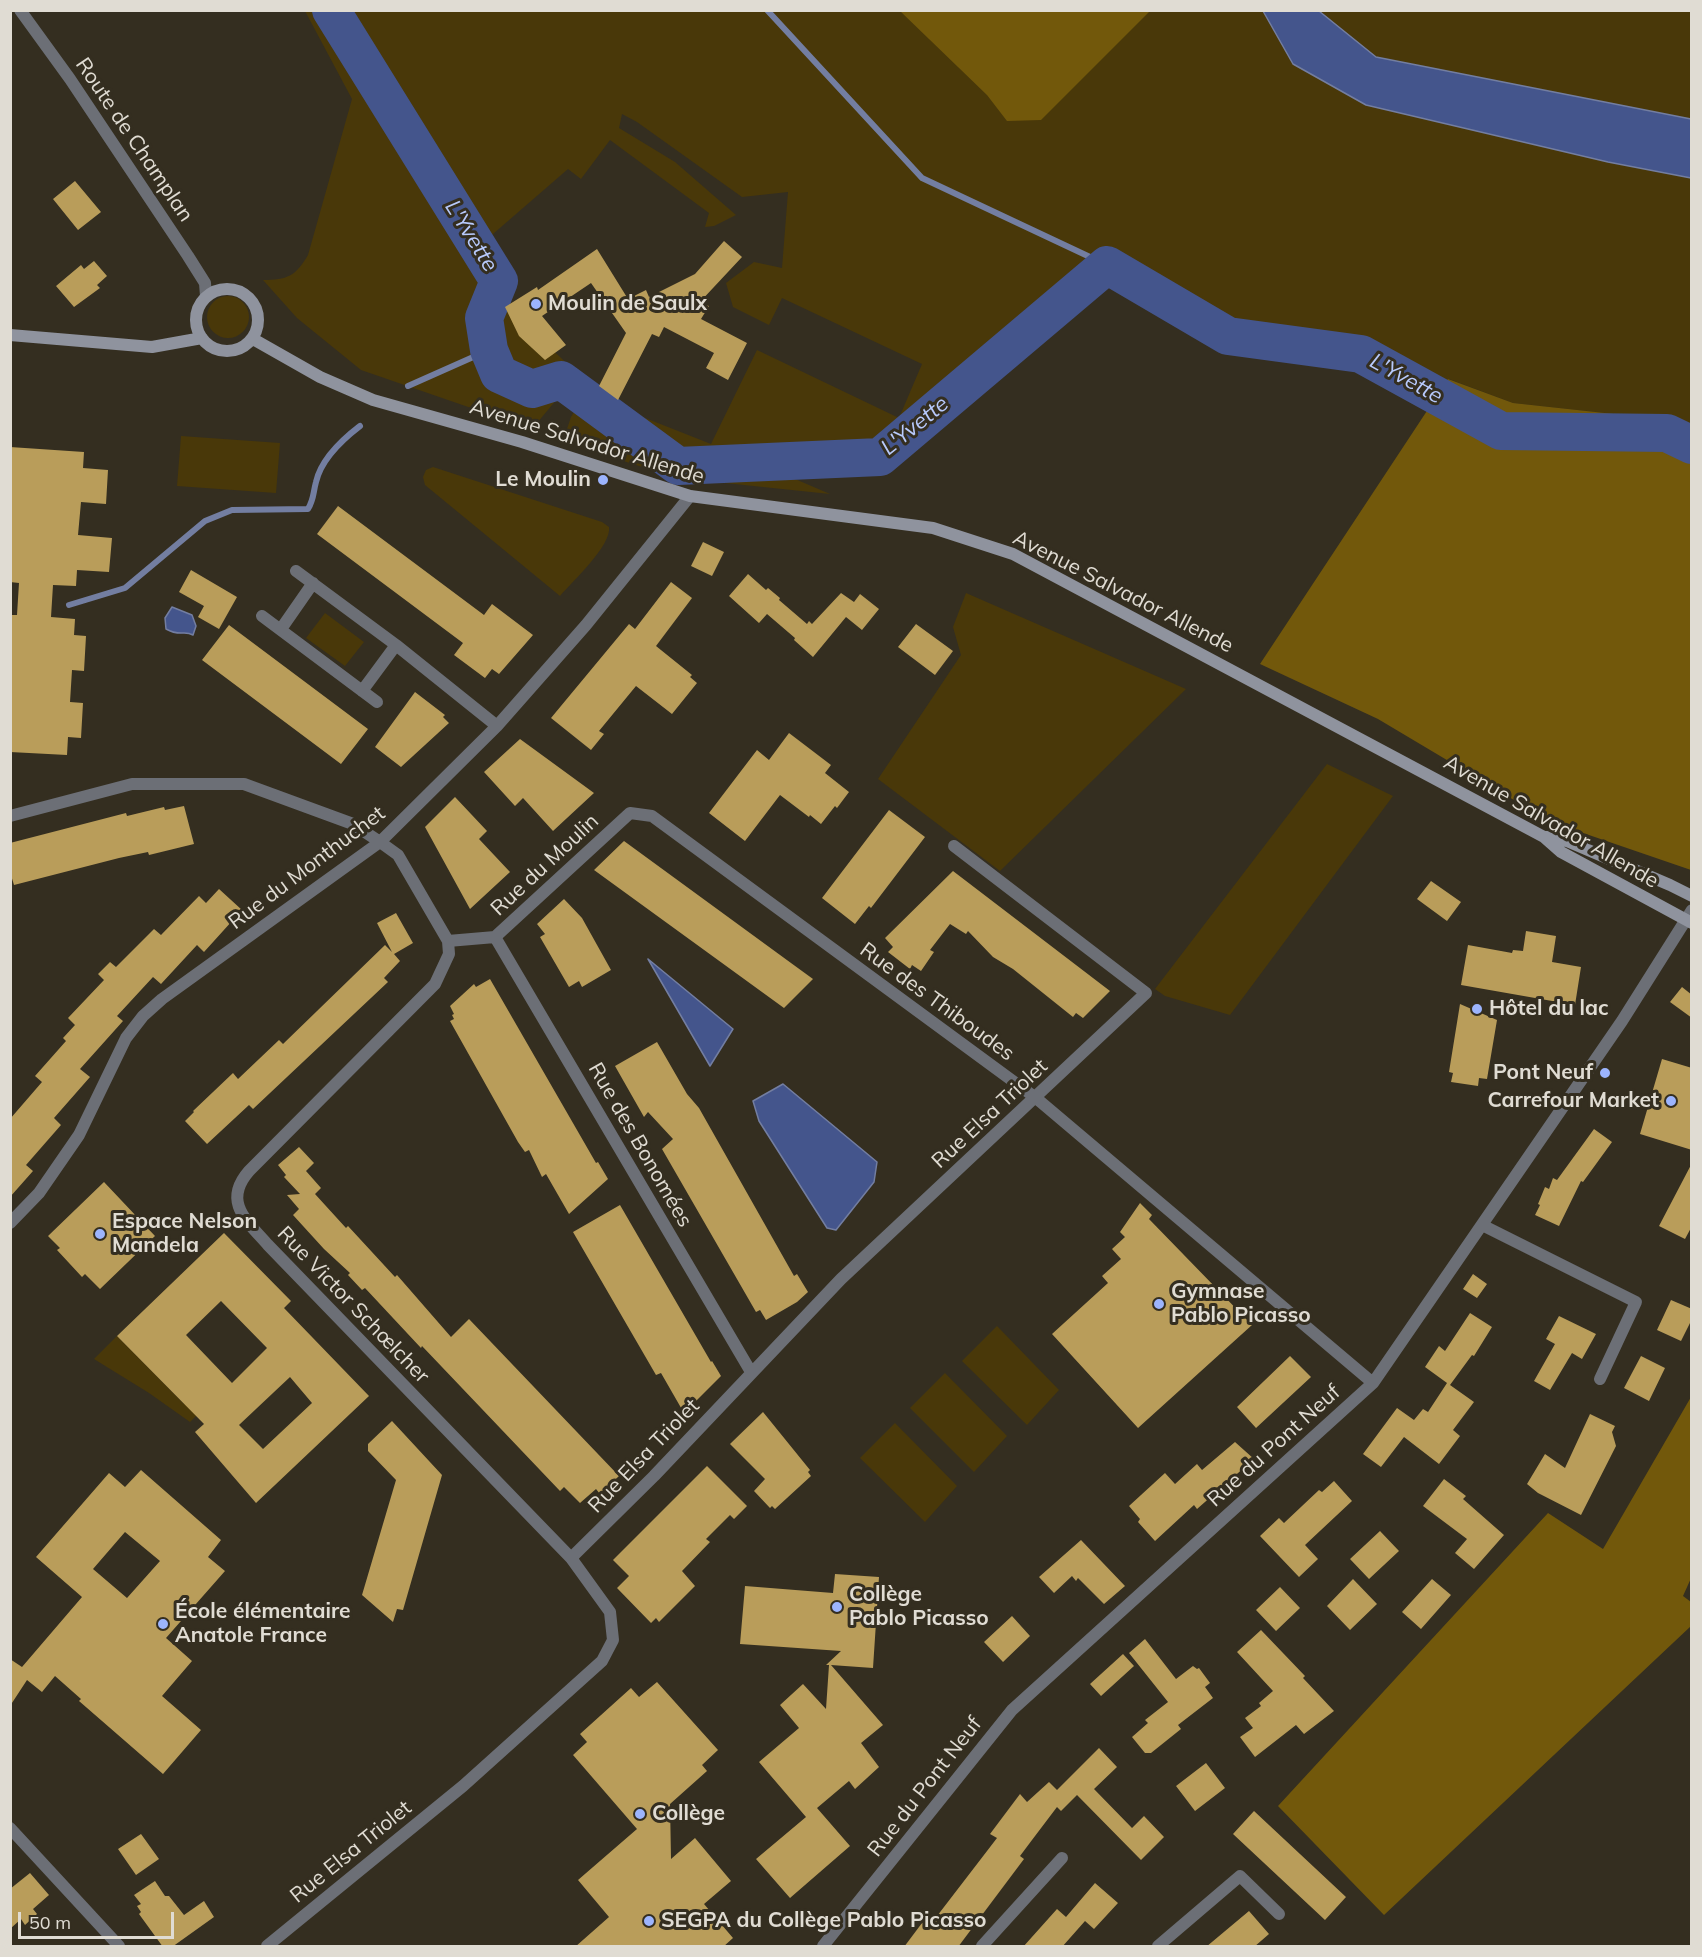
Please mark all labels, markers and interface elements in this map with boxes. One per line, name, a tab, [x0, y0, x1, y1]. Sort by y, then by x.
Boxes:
street label: Route de Champlan	[70, 53, 198, 227]
water label: L'Yvette	[439, 195, 503, 277]
place label: Moulin de Saulx	[548, 291, 707, 317]
marker: Moulin de Saulx	[529, 297, 543, 311]
water label: L'Yvette	[1365, 348, 1447, 410]
water label: L'Yvette	[876, 391, 954, 461]
street label: Avenue Salvador Allende	[467, 394, 707, 490]
place label: Le Moulin	[495, 467, 591, 493]
marker: Le Moulin	[596, 473, 610, 487]
street label: Avenue Salvador Allende	[1009, 525, 1237, 659]
street label: Avenue Salvador Allende	[1439, 750, 1663, 894]
street label: Rue du Monthuchet	[224, 801, 390, 935]
street label: Rue du Moulin	[486, 809, 604, 921]
street label: Rue des Thiboudes	[855, 938, 1019, 1066]
place label: Hôtel du lac	[1489, 996, 1609, 1022]
marker: Hôtel du lac	[1470, 1002, 1484, 1016]
street label: Rue Elsa Triolet	[927, 1054, 1053, 1174]
street label: Rue des Bonomées	[583, 1058, 697, 1232]
place label: Pont Neuf	[1493, 1060, 1593, 1086]
marker: Pont Neuf	[1598, 1066, 1612, 1080]
place label: Carrefour Market	[1487, 1088, 1659, 1114]
marker: Carrefour Market	[1664, 1094, 1678, 1108]
place label: Espace Nelson Mandela	[112, 1209, 257, 1259]
street label: Rue Victor Schœlcher	[272, 1221, 434, 1389]
marker: Espace Nelson Mandela	[93, 1227, 107, 1241]
place label: Gymnase Pablo Picasso	[1171, 1279, 1311, 1329]
marker: Gymnase Pablo Picasso	[1152, 1297, 1166, 1311]
street label: Rue du Pont Neuf	[1202, 1380, 1346, 1512]
street label: Rue Elsa Triolet	[583, 1394, 705, 1518]
place label: Collège Pablo Picasso	[849, 1582, 989, 1632]
place label: École élémentaire Anatole France	[175, 1599, 351, 1649]
marker: Collège Pablo Picasso	[830, 1600, 844, 1614]
marker: École élémentaire Anatole France	[156, 1617, 170, 1631]
street label: Rue du Pont Neuf	[863, 1712, 987, 1862]
street label: Rue Elsa Triolet	[285, 1795, 417, 1909]
place label: Collège	[652, 1801, 725, 1827]
marker: Collège	[633, 1807, 647, 1821]
scale bar	[21, 1900, 177, 1938]
place label: SEGPA du Collège Pablo Picasso	[661, 1908, 986, 1934]
text: 50 m	[29, 1911, 71, 1934]
marker: SEGPA du Collège Pablo Picasso	[642, 1914, 656, 1928]

